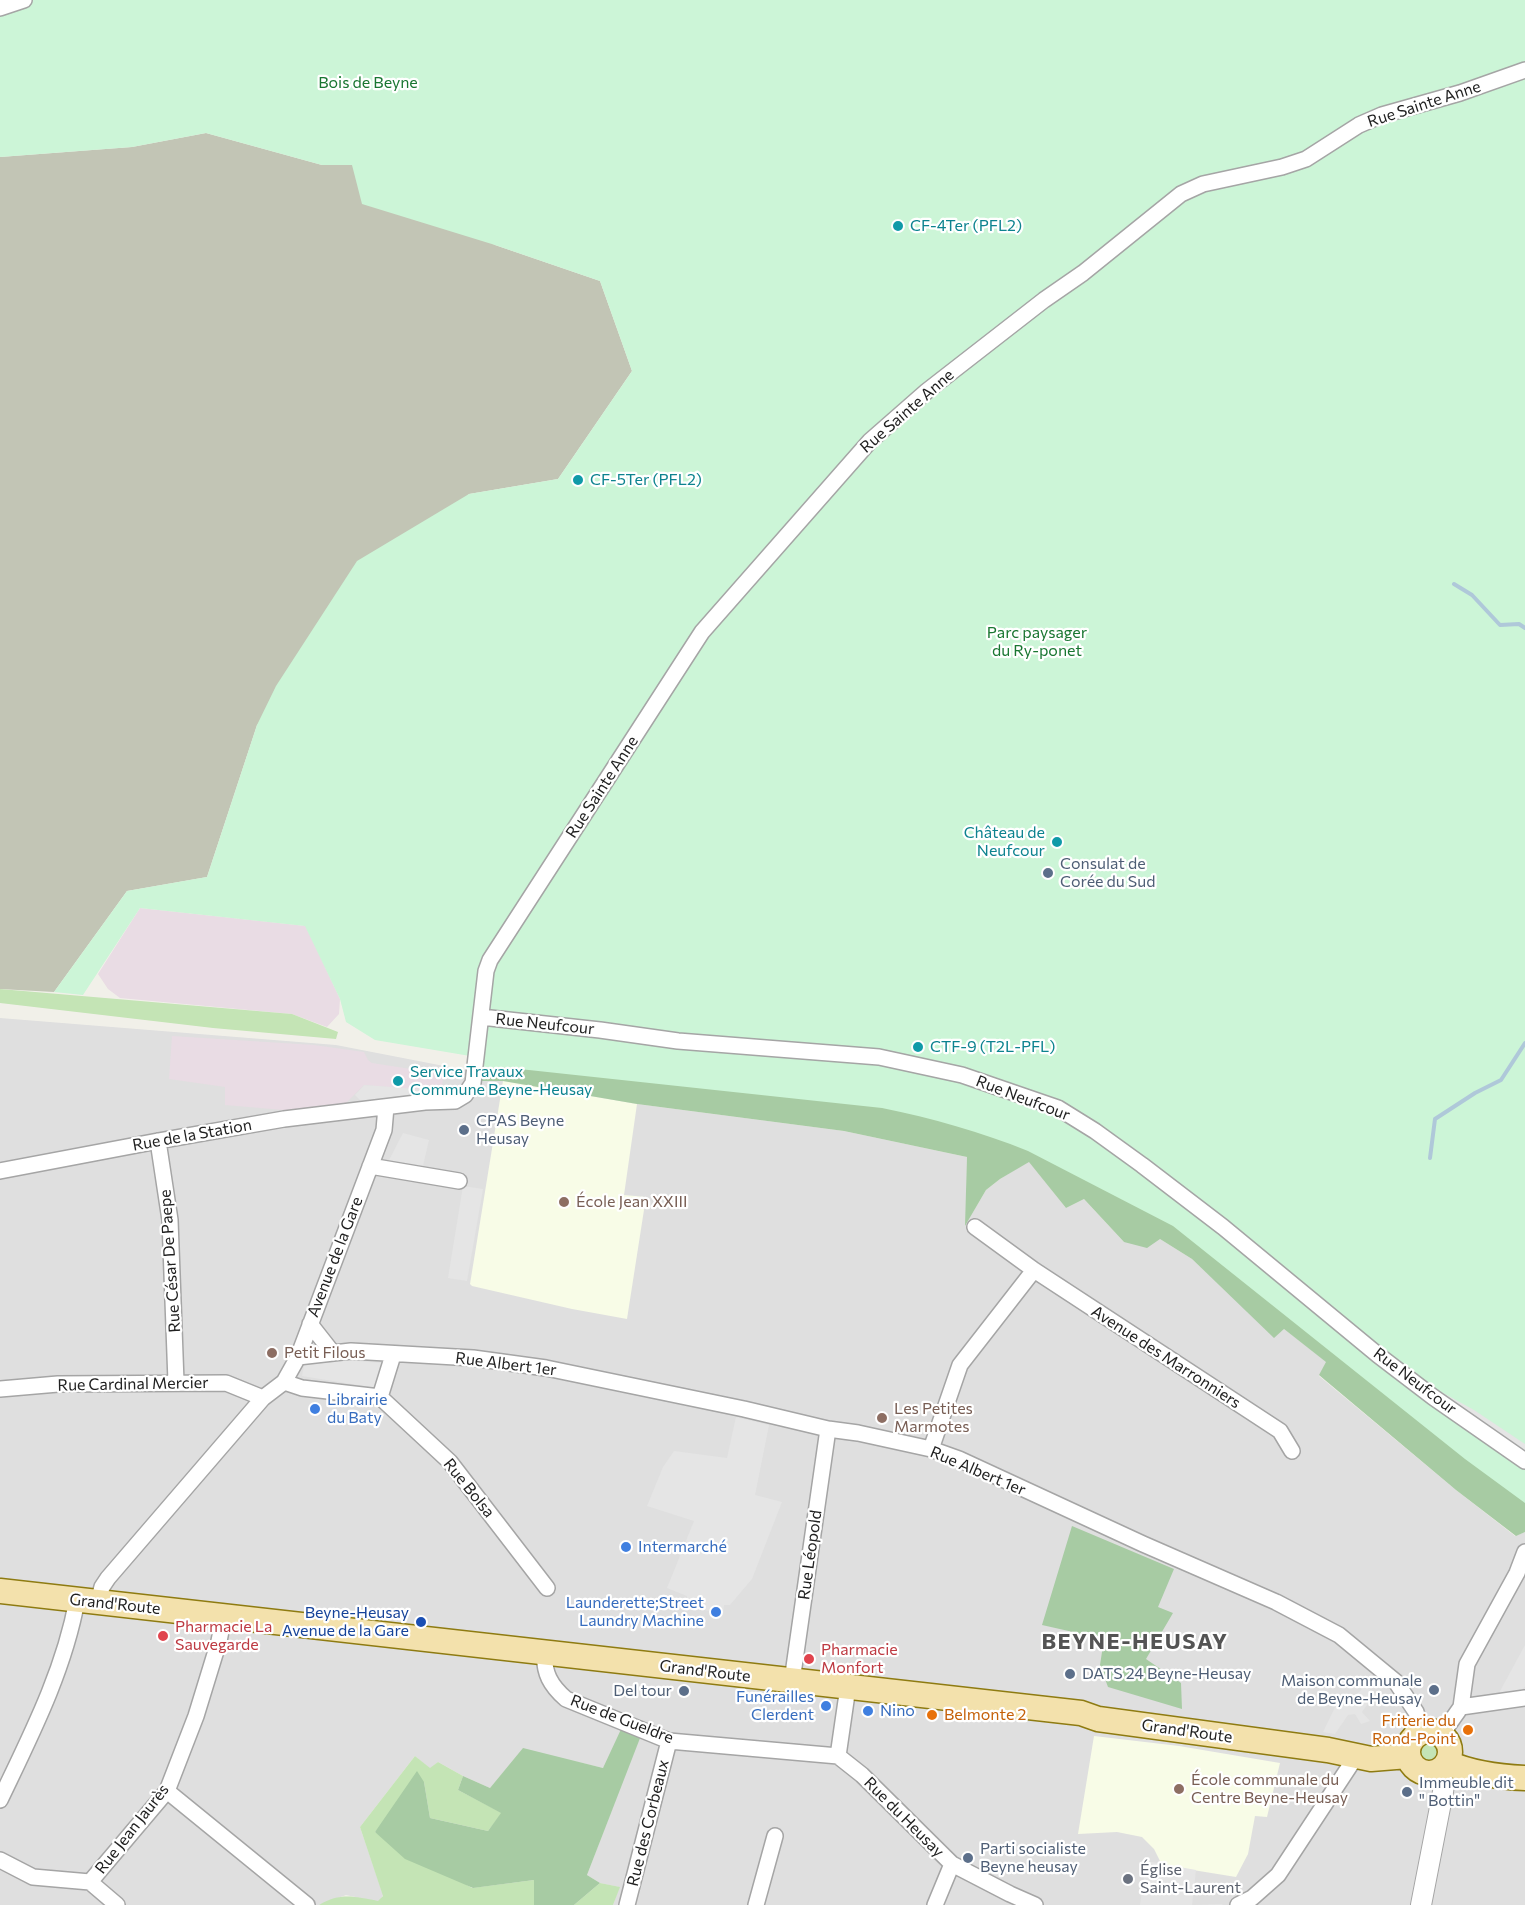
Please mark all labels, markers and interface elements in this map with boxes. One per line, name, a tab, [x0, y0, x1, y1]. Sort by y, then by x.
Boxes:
park label: Bois de Beyne	[318, 73, 418, 93]
street label: Rue Sainte Anne	[1365, 77, 1483, 131]
place label: CF-4Ter (PFL2)	[910, 216, 1022, 236]
marker: CF-4Ter (PFL2)	[891, 219, 905, 233]
street label: Rue Sainte Anne	[856, 365, 958, 457]
place label: CF-5Ter (PFL2)	[590, 470, 702, 490]
marker: CF-5Ter (PFL2)	[571, 473, 585, 487]
park label: Parc paysager du Ry-ponet	[987, 623, 1087, 661]
street label: Rue Sainte Anne	[562, 732, 642, 842]
place label: Château de Neufcour	[964, 823, 1045, 861]
marker: Château de Neufcour	[1050, 835, 1064, 849]
place label: Consulat de Corée du Sud	[1060, 854, 1155, 892]
marker: Consulat de Corée du Sud	[1041, 866, 1055, 880]
street label: Rue Neufcour	[495, 1009, 595, 1039]
place label: CTF-9 (T2L-PFL)	[930, 1037, 1055, 1057]
marker: CTF-9 (T2L-PFL)	[911, 1040, 925, 1054]
place label: Service Travaux Commune Beyne-Heusay	[410, 1062, 592, 1100]
street label: Rue Neufcour	[973, 1071, 1073, 1125]
marker: Service Travaux Commune Beyne-Heusay	[391, 1074, 405, 1088]
place label: CPAS Beyne Heusay	[476, 1111, 564, 1149]
street label: Rue de la Station	[131, 1115, 253, 1155]
marker: CPAS Beyne Heusay	[457, 1123, 471, 1137]
street label: Rue César De Paepe	[155, 1189, 185, 1333]
place label: École Jean XXIII	[576, 1192, 687, 1212]
street label: Avenue de la Gare	[303, 1194, 367, 1320]
marker: École Jean XXIII	[557, 1195, 571, 1209]
street label: Avenue des Marronniers	[1088, 1301, 1244, 1413]
place label: Petit Filous	[284, 1343, 366, 1363]
street label: Rue Neufcour	[1370, 1343, 1460, 1419]
marker: Petit Filous	[265, 1346, 279, 1360]
street label: Rue Albert 1er	[454, 1348, 558, 1380]
street label: Rue Cardinal Mercier	[57, 1373, 209, 1395]
place label: Librairie du Baty	[327, 1390, 387, 1428]
place label: Les Petites Marmotes	[894, 1399, 973, 1437]
marker: Librairie du Baty	[308, 1402, 322, 1416]
marker: Les Petites Marmotes	[875, 1411, 889, 1425]
street label: Rue Albert 1er	[927, 1442, 1029, 1500]
street label: Rue Bolsa	[439, 1454, 499, 1522]
street label: Rue Léopold	[794, 1509, 826, 1601]
place label: Intermarché	[638, 1537, 727, 1557]
marker: Intermarché	[619, 1540, 633, 1554]
street label: Grand'Route	[68, 1590, 162, 1618]
place label: Launderette;Street Laundry Machine	[566, 1593, 704, 1631]
place label: Beyne-Heusay Avenue de la Gare	[282, 1603, 409, 1641]
marker: Launderette;Street Laundry Machine	[709, 1605, 723, 1619]
marker: Beyne-Heusay Avenue de la Gare	[414, 1615, 428, 1629]
place label: Pharmacie La Sauvegarde	[175, 1617, 272, 1655]
marker: Pharmacie La Sauvegarde	[156, 1629, 170, 1643]
district label: BEYNE-HEUSAY	[1041, 1629, 1229, 1655]
place label: Pharmacie Monfort	[821, 1640, 898, 1678]
marker: Pharmacie Monfort	[802, 1652, 816, 1666]
street label: Grand'Route	[658, 1656, 752, 1686]
place label: DATS 24 Beyne-Heusay	[1082, 1664, 1251, 1684]
marker: DATS 24 Beyne-Heusay	[1063, 1667, 1077, 1681]
place label: Maison communale de Beyne-Heusay	[1281, 1671, 1422, 1709]
place label: Del tour	[613, 1681, 672, 1701]
marker: Maison communale de Beyne-Heusay	[1427, 1683, 1441, 1697]
marker: Del tour	[677, 1684, 691, 1698]
place label: Funérailles Clerdent	[736, 1687, 814, 1725]
street label: Rue de Gueldre	[568, 1691, 676, 1747]
marker: Funérailles Clerdent	[819, 1699, 833, 1713]
place label: Nino	[880, 1701, 915, 1721]
marker: Nino	[861, 1704, 875, 1718]
place label: Belmonte 2	[944, 1705, 1026, 1725]
marker: Belmonte 2	[925, 1708, 939, 1722]
place label: Friterie du Rond-Point	[1372, 1711, 1456, 1749]
street label: Grand'Route	[1140, 1715, 1234, 1747]
marker: Friterie du Rond-Point	[1461, 1723, 1475, 1737]
street label: Rue des Corbeaux	[623, 1758, 673, 1888]
place label: École communale du Centre Beyne-Heusay	[1191, 1770, 1348, 1808]
street label: Rue du Heusay	[860, 1773, 948, 1861]
place label: Immeuble dit " Bottin"	[1419, 1773, 1514, 1811]
street label: Rue Jean Jaurès	[91, 1780, 173, 1878]
marker: École communale du Centre Beyne-Heusay	[1172, 1782, 1186, 1796]
marker: Immeuble dit " Bottin"	[1400, 1785, 1414, 1799]
place label: Parti socialiste Beyne heusay	[980, 1839, 1086, 1877]
marker: Parti socialiste Beyne heusay	[961, 1851, 975, 1865]
place label: Église Saint-Laurent	[1140, 1860, 1241, 1898]
marker: Église Saint-Laurent	[1121, 1872, 1135, 1886]

